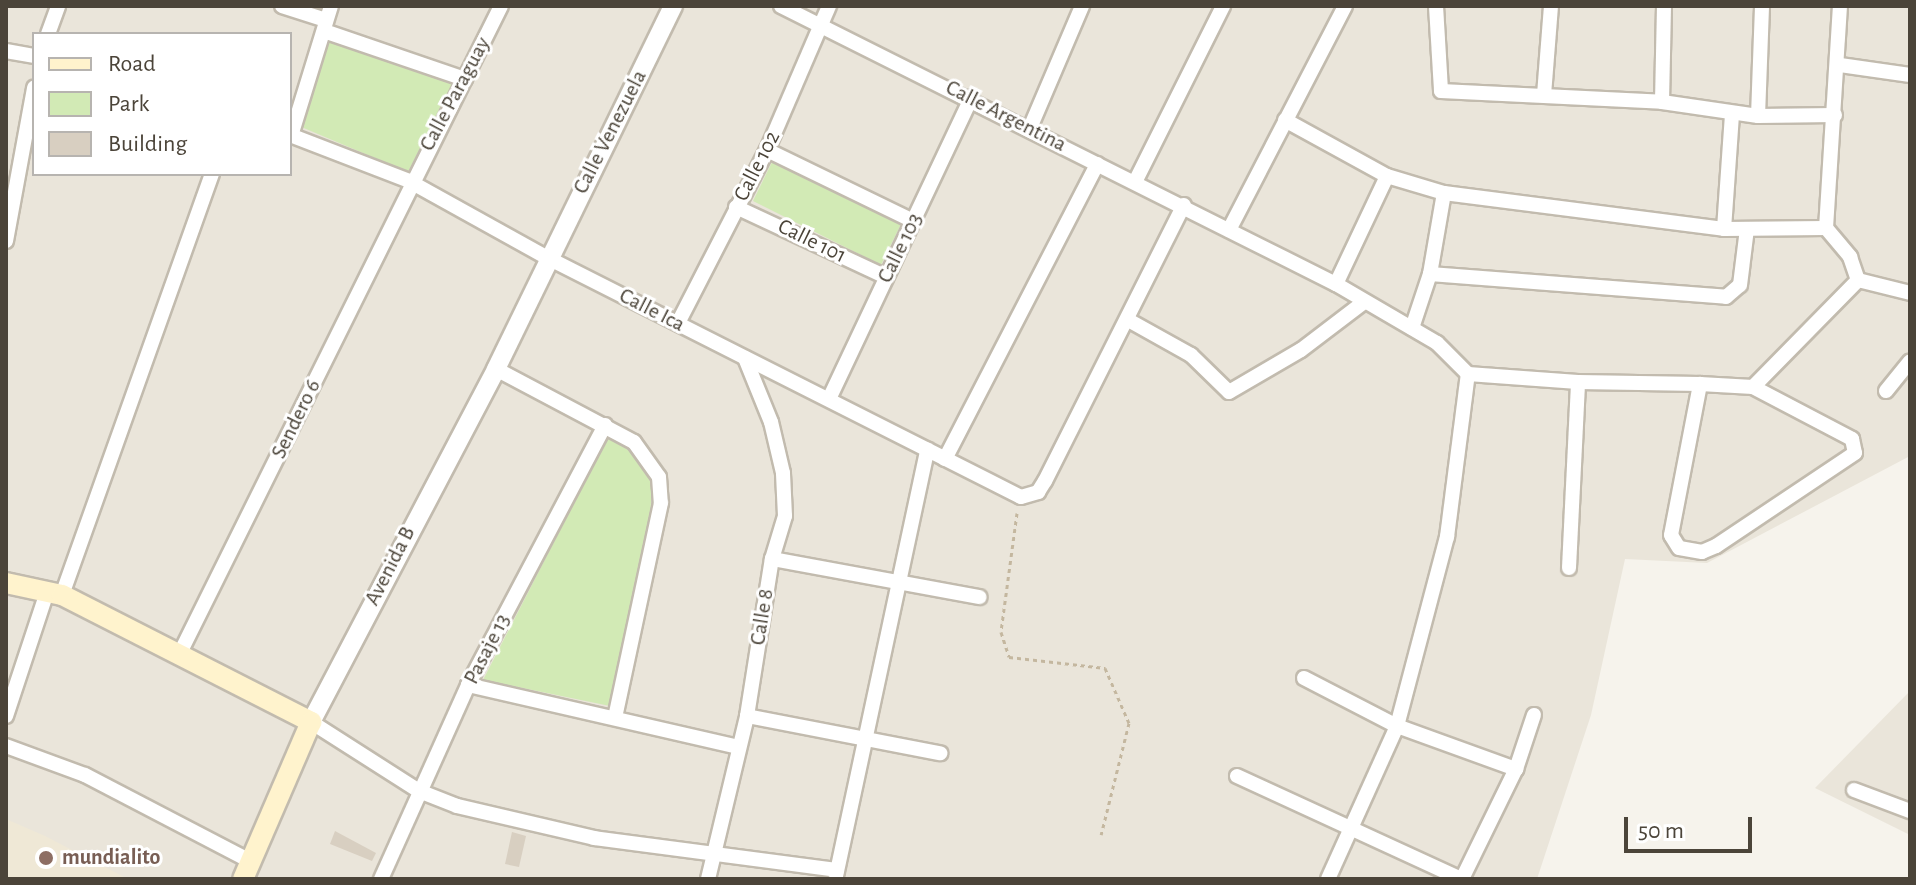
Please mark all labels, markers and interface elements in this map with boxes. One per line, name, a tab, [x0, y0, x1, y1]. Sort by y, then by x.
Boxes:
legend	[32, 32, 292, 176]
street label: Calle Paraguay	[414, 32, 496, 156]
text: Road	[108, 52, 156, 76]
street label: Calle Venezuela	[568, 66, 652, 198]
street label: Calle Argentina	[941, 74, 1071, 158]
text: Park	[108, 92, 149, 116]
street label: Calle 102	[728, 126, 786, 206]
text: Building	[108, 132, 187, 156]
street label: Calle 103	[872, 209, 928, 287]
street label: Calle 101	[773, 213, 851, 269]
street label: Calle Ica	[615, 282, 689, 338]
street label: Sendero 6	[266, 375, 326, 463]
street label: Avenida B	[359, 522, 421, 610]
street label: Calle 8	[745, 587, 779, 647]
street label: Pasaje 13	[458, 609, 516, 689]
scale bar	[1628, 801, 1756, 851]
text: 50 m	[1638, 819, 1684, 843]
place label: mundialito	[62, 845, 160, 871]
marker: mundialito	[37, 849, 55, 867]

